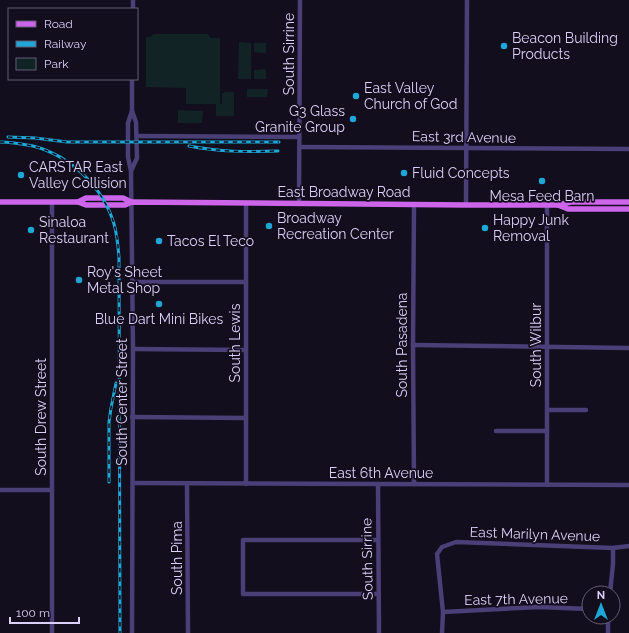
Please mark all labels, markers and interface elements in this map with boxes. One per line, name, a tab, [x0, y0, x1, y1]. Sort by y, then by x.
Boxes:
legend	[8, 8, 138, 80]
street label: South Sirrine	[281, 13, 297, 95]
text: Road	[44, 17, 73, 31]
place label: Beacon Building Products	[512, 30, 618, 62]
text: Railway	[44, 37, 87, 51]
marker: Beacon Building Products	[499, 41, 509, 51]
text: Park	[44, 57, 69, 71]
place label: East Valley Church of God	[364, 80, 457, 112]
marker: East Valley Church of God	[351, 91, 361, 101]
place label: G3 Glass Granite Group	[255, 103, 345, 135]
marker: G3 Glass Granite Group	[348, 114, 358, 124]
street label: East 3rd Avenue	[412, 128, 516, 146]
place label: CARSTAR East Valley Collision	[29, 159, 127, 191]
place label: Fluid Concepts	[412, 165, 510, 181]
marker: Fluid Concepts	[399, 168, 409, 178]
marker: CARSTAR East Valley Collision	[16, 170, 26, 180]
marker: Mesa Feed Barn	[537, 176, 547, 186]
street label: East Broadway Road	[278, 184, 410, 200]
place label: Mesa Feed Barn	[490, 188, 594, 204]
place label: Broadway Recreation Center	[277, 210, 394, 242]
place label: Happy Junk Removal	[493, 212, 569, 244]
place label: Sinaloa Restaurant	[39, 214, 109, 246]
marker: Broadway Recreation Center	[264, 221, 274, 231]
marker: Happy Junk Removal	[480, 223, 490, 233]
marker: Sinaloa Restaurant	[26, 225, 36, 235]
place label: Tacos El Teco	[167, 233, 254, 249]
marker: Tacos El Teco	[154, 236, 164, 246]
place label: Roy's Sheet Metal Shop	[87, 264, 163, 296]
marker: Roy's Sheet Metal Shop	[74, 275, 84, 285]
street label: South Pasadena	[394, 293, 410, 397]
marker: Blue Dart Mini Bikes	[154, 299, 164, 309]
street label: South Lewis	[227, 303, 243, 382]
street label: South Wilbur	[528, 303, 544, 387]
place label: Blue Dart Mini Bikes	[95, 311, 223, 327]
street label: South Center Street	[114, 338, 130, 466]
street label: South Drew Street	[33, 358, 49, 476]
street label: East 6th Avenue	[329, 465, 433, 481]
street label: South Sirrine	[358, 518, 376, 600]
street label: South Pima	[169, 521, 185, 595]
street label: East Marilyn Avenue	[469, 524, 601, 544]
north arrow	[581, 585, 621, 625]
text: N	[597, 589, 605, 602]
street label: East 7th Avenue	[464, 590, 568, 608]
scale bar	[10, 599, 79, 625]
text: 100 m	[16, 606, 50, 620]

